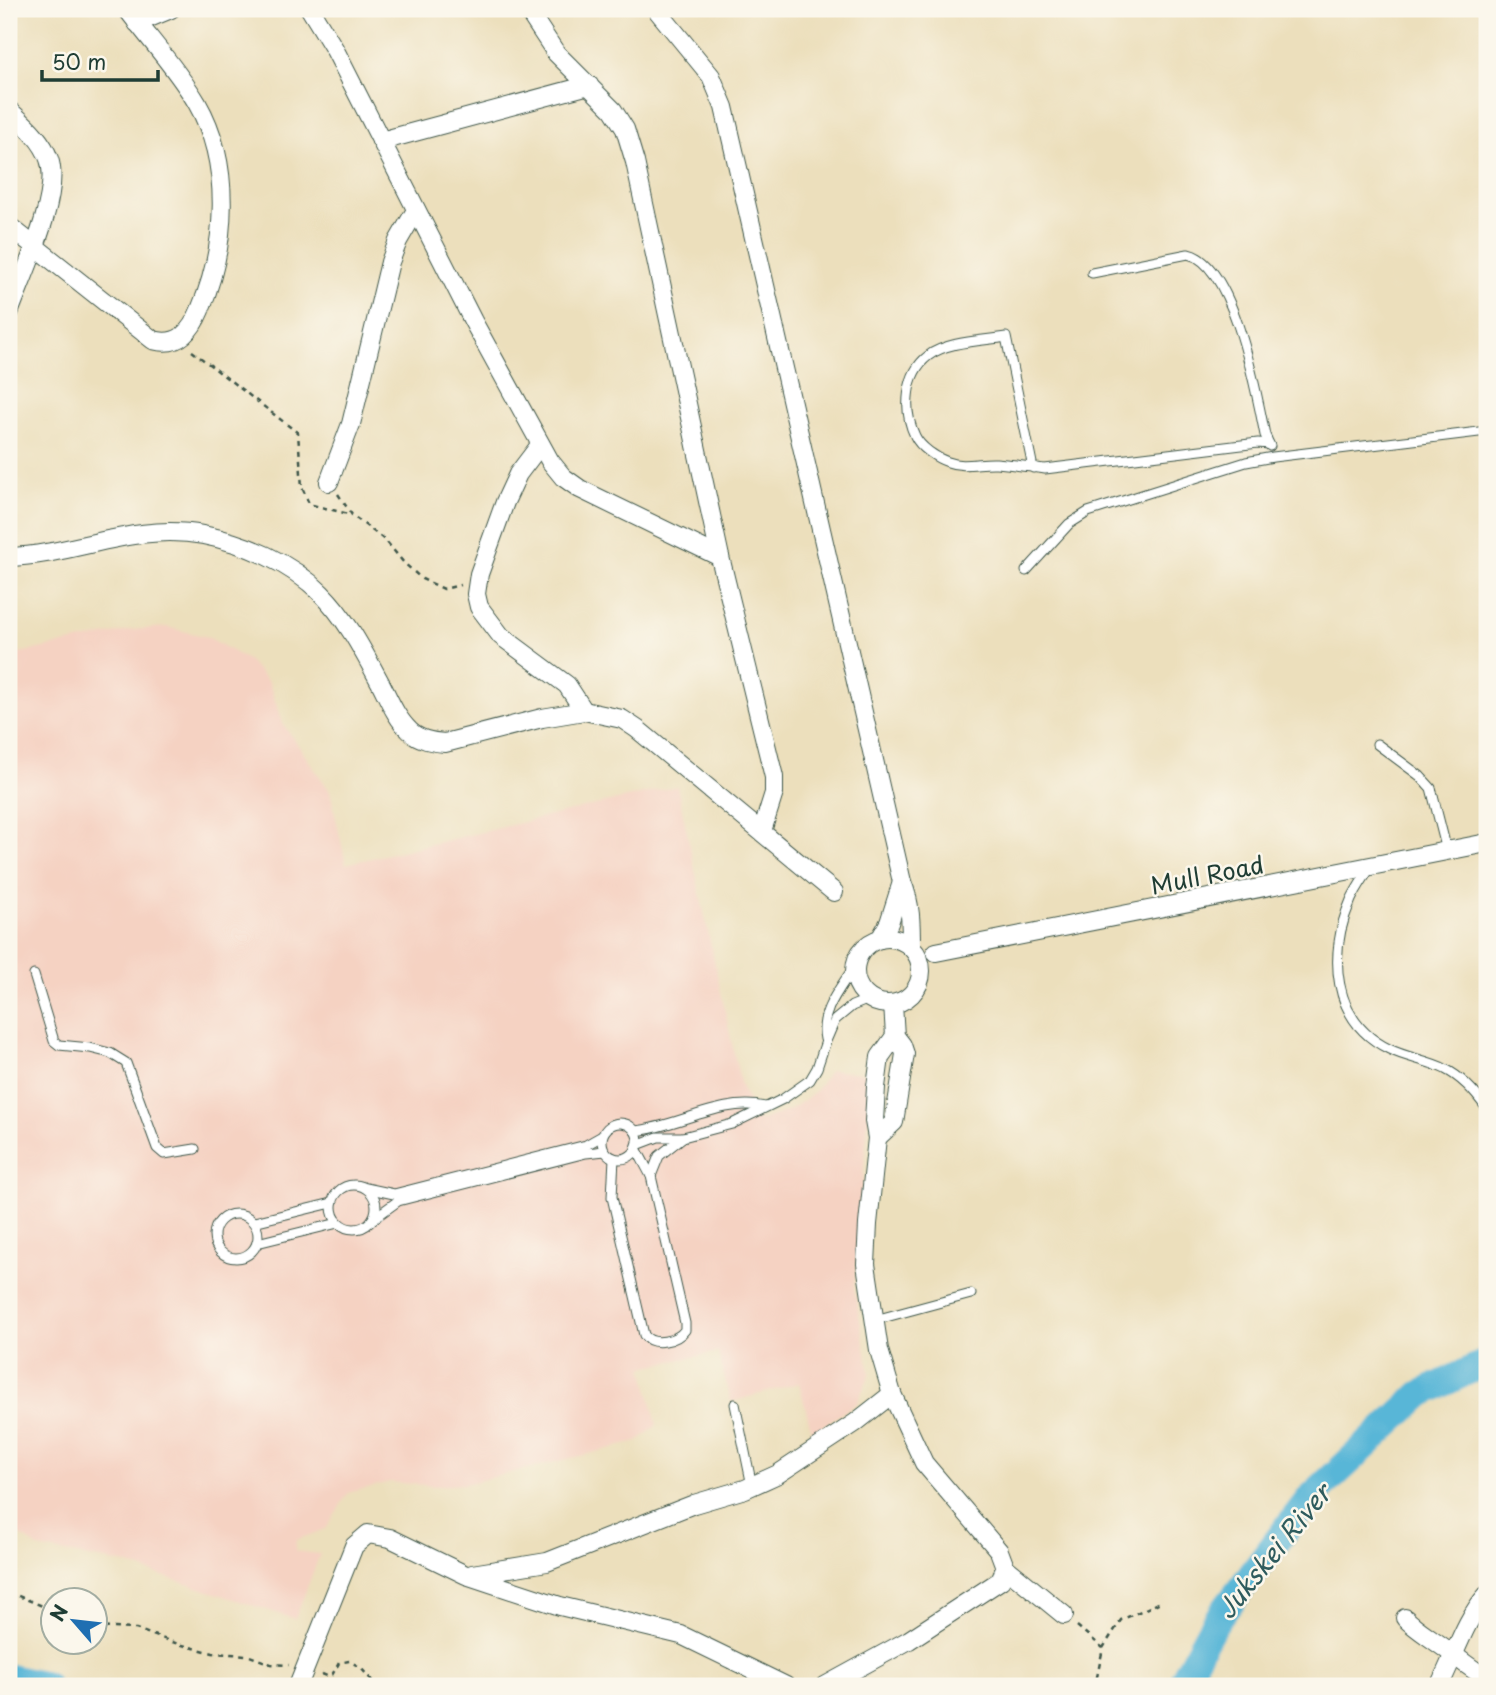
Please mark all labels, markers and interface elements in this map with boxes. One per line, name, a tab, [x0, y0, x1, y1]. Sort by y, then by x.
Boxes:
scale bar	[42, 38, 158, 82]
text: 50 m	[52, 45, 106, 77]
street label: Mull Road	[1147, 845, 1267, 903]
water label: Jukskei River	[1206, 1473, 1342, 1627]
north arrow	[38, 1586, 108, 1656]
text: N	[42, 1599, 74, 1626]

